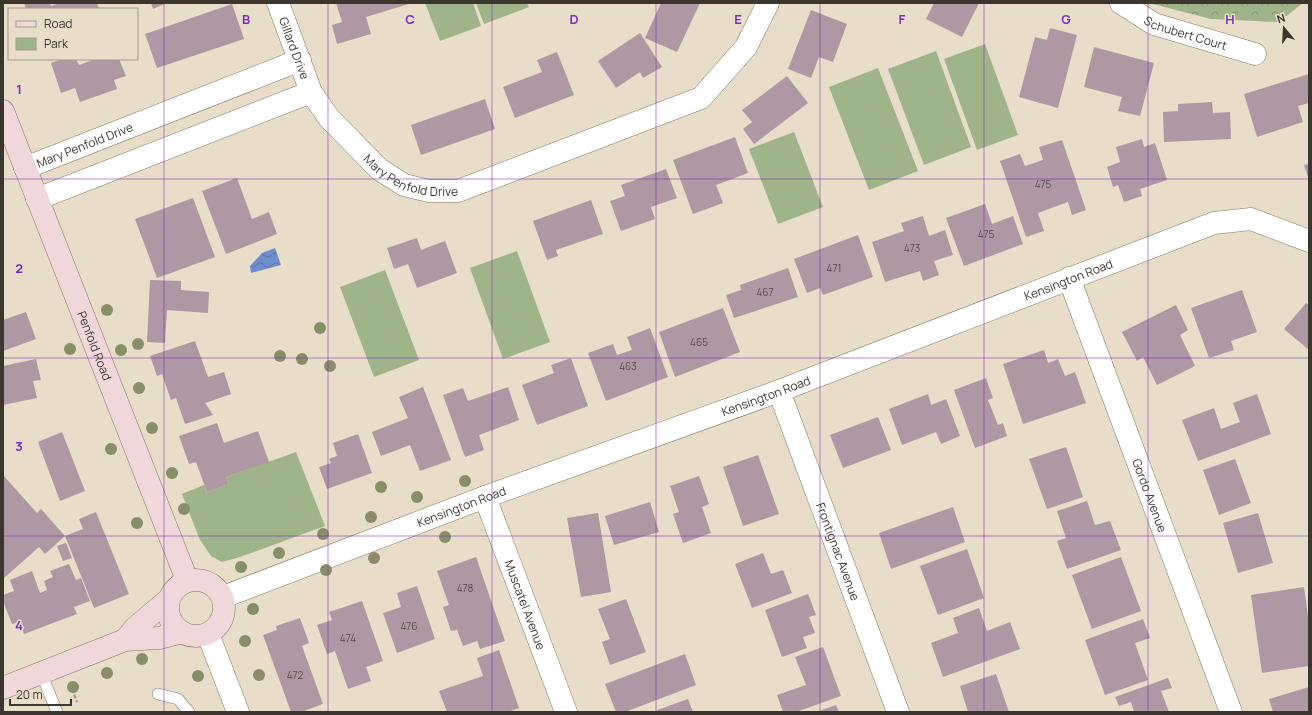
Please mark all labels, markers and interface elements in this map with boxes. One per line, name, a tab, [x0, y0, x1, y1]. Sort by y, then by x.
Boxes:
legend	[8, 8, 138, 60]
north arrow	[1264, 8, 1304, 48]
text: B	[242, 10, 250, 28]
text: C	[405, 10, 415, 28]
text: D	[569, 10, 579, 28]
text: E	[734, 10, 742, 28]
text: F	[899, 10, 906, 28]
text: G	[1061, 10, 1071, 28]
text: H	[1225, 10, 1235, 28]
text: N	[1275, 10, 1287, 26]
street label: Schubert Court	[1141, 11, 1229, 54]
street label: Gillard Drive	[275, 14, 314, 82]
text: Road	[44, 15, 72, 32]
text: Park	[44, 35, 69, 52]
text: 1	[16, 80, 22, 98]
street label: Mary Penfold Drive	[34, 118, 135, 171]
street label: Mary Penfold Drive	[360, 150, 458, 200]
house number: 475	[1035, 177, 1052, 191]
house number: 475	[978, 227, 995, 241]
house number: 473	[904, 241, 920, 255]
street label: Kensington Road	[1021, 254, 1115, 304]
text: 2	[15, 259, 23, 277]
house number: 471	[827, 261, 841, 275]
house number: 467	[756, 285, 774, 299]
street label: Penfold Road	[74, 308, 116, 383]
house number: 465	[690, 335, 708, 349]
house number: 463	[619, 359, 637, 373]
street label: Kensington Road	[719, 371, 813, 420]
text: 3	[15, 437, 23, 455]
street label: Gordo Avenue	[1129, 456, 1172, 535]
street label: Kensington Road	[414, 482, 508, 531]
street label: Frontignac Avenue	[813, 500, 864, 603]
street label: Muscatel Avenue	[501, 557, 550, 652]
house number: 478	[457, 581, 474, 595]
text: 4	[15, 616, 23, 634]
house number: 476	[400, 619, 418, 633]
house number: 474	[340, 631, 356, 645]
house number: 472	[287, 668, 304, 682]
scale bar	[10, 681, 71, 707]
text: 20 m	[16, 686, 43, 703]

